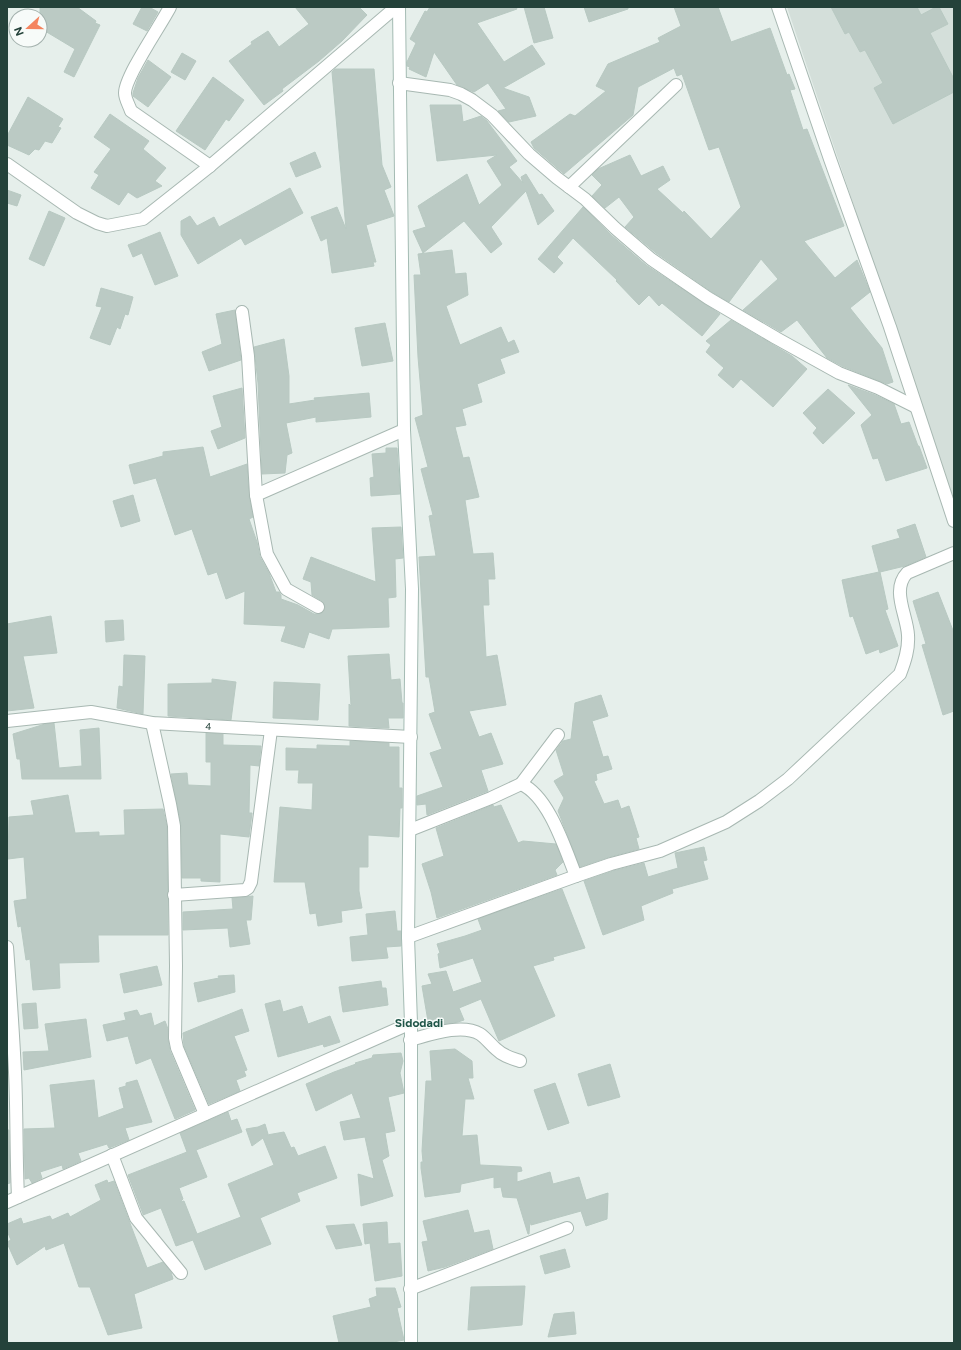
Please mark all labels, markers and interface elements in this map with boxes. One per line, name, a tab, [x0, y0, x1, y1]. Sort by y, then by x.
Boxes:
north arrow	[8, 8, 48, 48]
text: N	[12, 25, 27, 38]
street label: 4	[205, 720, 212, 733]
district label: Sidodadi	[395, 1016, 443, 1030]

